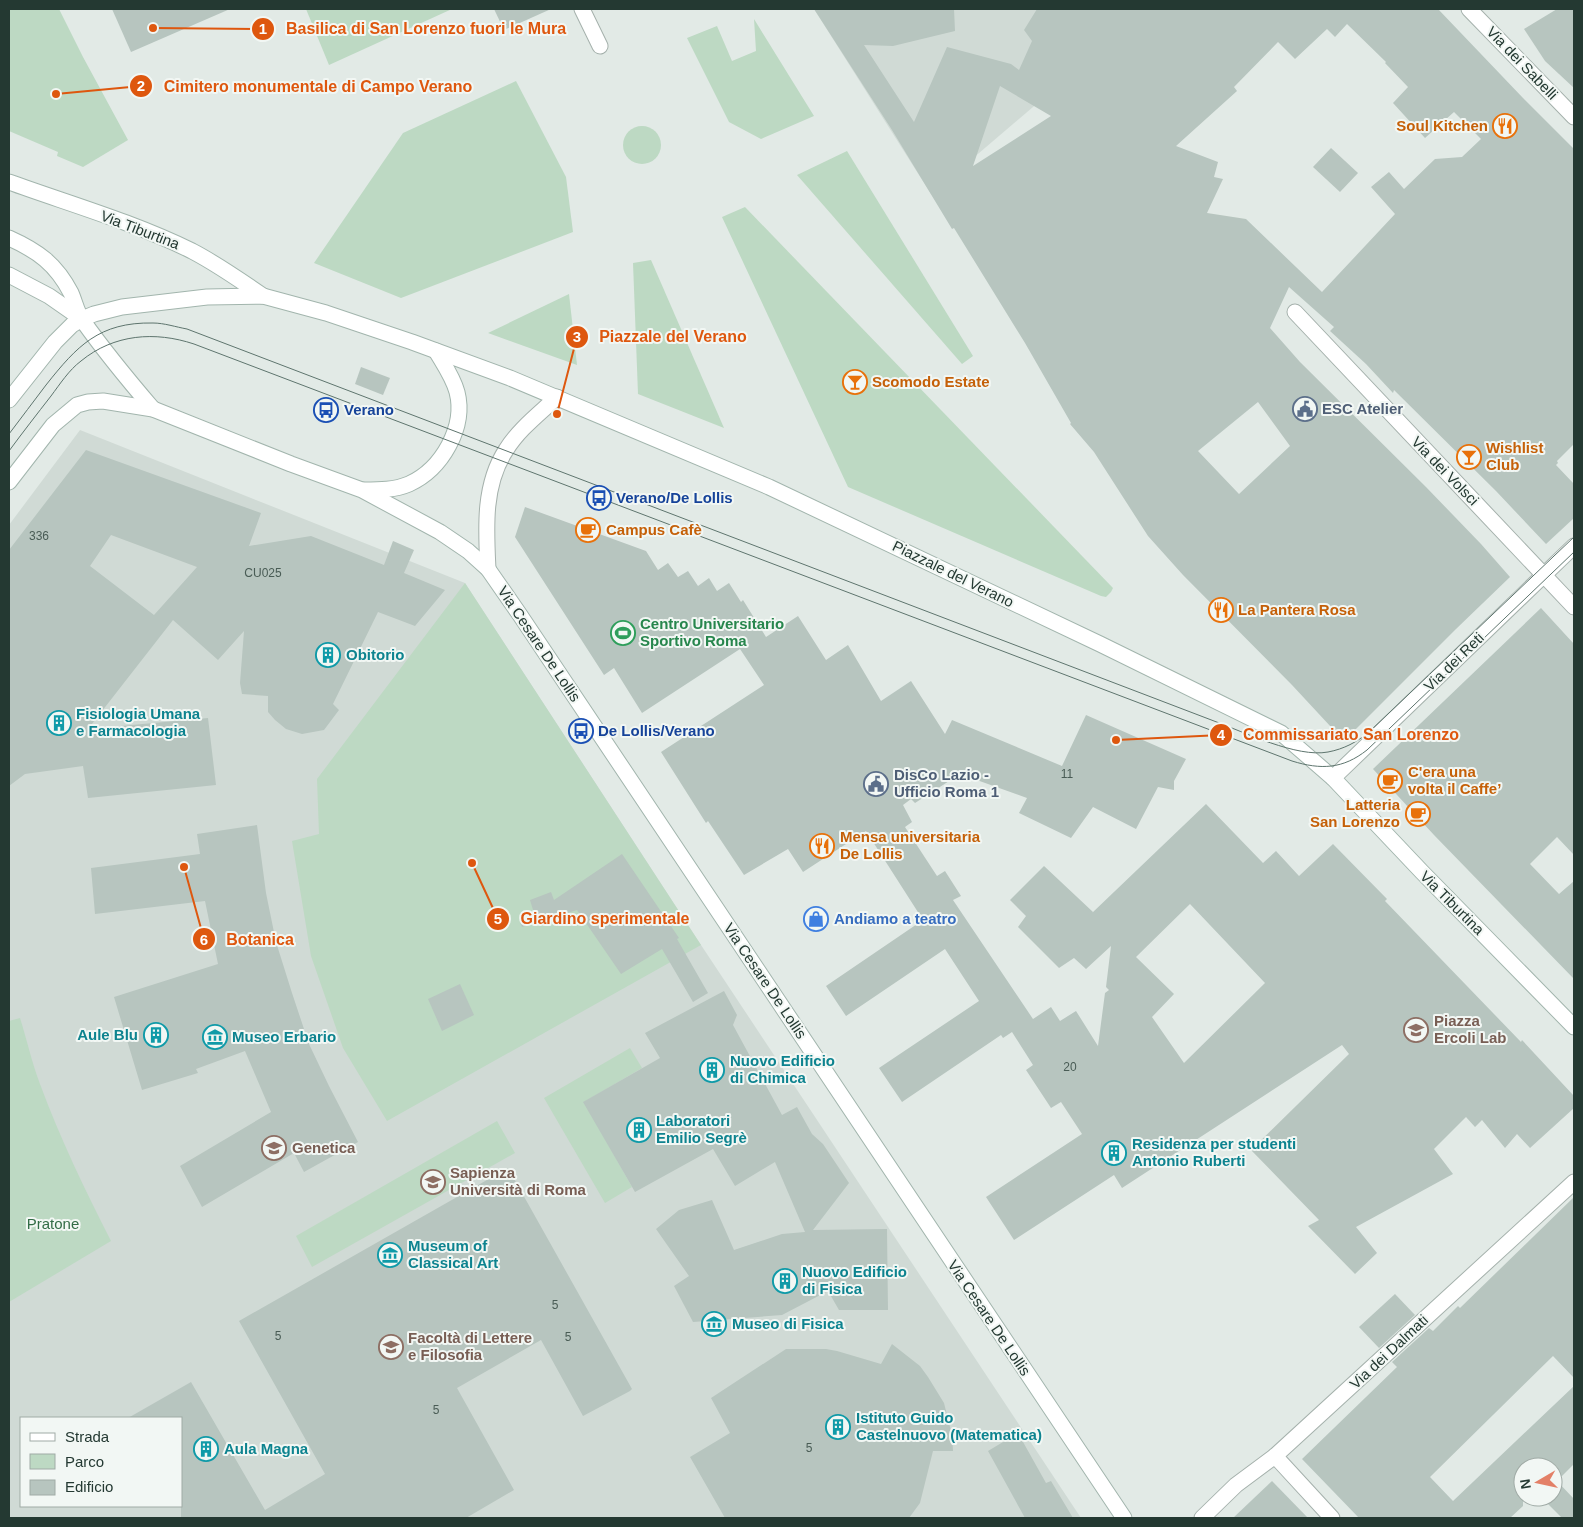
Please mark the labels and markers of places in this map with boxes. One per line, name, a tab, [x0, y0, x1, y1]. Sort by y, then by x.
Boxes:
callout: Basilica di San Lorenzo fuori le Mura	[251, 13, 576, 44]
callout: Cimitero monumentale di Campo Verano	[128, 71, 482, 102]
restaurant icon: Soul Kitchen	[1492, 113, 1518, 139]
place label: Soul Kitchen	[1396, 117, 1488, 134]
callout: Piazzale del Verano	[564, 321, 757, 352]
bar icon: Scomodo Estate	[842, 369, 868, 395]
place label: Scomodo Estate	[872, 373, 990, 390]
public building icon: ESC Atelier	[1292, 396, 1318, 422]
bus stop icon: Verano	[313, 397, 339, 423]
place label: ESC Atelier	[1322, 400, 1403, 417]
place label: Verano	[344, 401, 394, 418]
place label: Wishlist Club	[1486, 439, 1543, 473]
bar icon: Wishlist Club	[1456, 444, 1482, 470]
bus stop icon: Verano/De Lollis	[586, 485, 612, 511]
place label: Verano/De Lollis	[616, 489, 733, 506]
cafe icon: Campus Cafè	[575, 517, 601, 543]
place label: Campus Cafè	[606, 521, 702, 538]
restaurant icon: La Pantera Rosa	[1208, 597, 1234, 623]
place label: La Pantera Rosa	[1238, 601, 1356, 618]
place label: Centro Universitario Sportivo Roma	[640, 615, 784, 649]
sports icon: Centro Universitario Sportivo Roma	[610, 620, 636, 646]
building icon: Obitorio	[315, 642, 341, 668]
place label: Obitorio	[346, 646, 404, 663]
place label: Fisiologia Umana e Farmacologia	[76, 705, 201, 739]
building icon: Fisiologia Umana e Farmacologia	[46, 710, 72, 736]
bus stop icon: De Lollis/Verano	[568, 718, 594, 744]
callout: Commissariato San Lorenzo	[1208, 719, 1469, 750]
place label: De Lollis/Verano	[598, 722, 715, 739]
place label: C'era una volta il Caffe’	[1408, 763, 1501, 797]
place label: DisCo Lazio - Ufficio Roma 1	[894, 766, 999, 800]
cafe icon: C'era una volta il Caffe’	[1377, 768, 1403, 794]
public building icon: DisCo Lazio - Ufficio Roma 1	[863, 771, 889, 797]
place label: Latteria San Lorenzo	[1310, 796, 1401, 830]
cafe icon: Latteria San Lorenzo	[1405, 801, 1431, 827]
place label: Mensa universitaria De Lollis	[840, 828, 981, 862]
restaurant icon: Mensa universitaria De Lollis	[809, 833, 835, 859]
callout: Giardino sperimentale	[486, 903, 700, 934]
shop icon: Andiamo a teatro	[803, 906, 829, 932]
place label: Andiamo a teatro	[834, 910, 957, 927]
callout: Botanica	[192, 924, 304, 955]
place label: Piazza Ercoli Lab	[1434, 1012, 1507, 1046]
school or university icon: Piazza Ercoli Lab	[1403, 1017, 1429, 1043]
building icon: Aule Blu	[143, 1022, 169, 1048]
museum icon: Museo Erbario	[202, 1024, 228, 1050]
place label: Aule Blu	[77, 1026, 138, 1043]
place label: Museo Erbario	[232, 1028, 336, 1045]
place label: Nuovo Edificio di Chimica	[730, 1052, 835, 1086]
building icon: Nuovo Edificio di Chimica	[699, 1057, 725, 1083]
place label: Laboratori Emilio Segrè	[656, 1112, 747, 1146]
building icon: Laboratori Emilio Segrè	[626, 1117, 652, 1143]
school or university icon: Genetica	[261, 1135, 287, 1161]
place label: Residenza per studenti Antonio Ruberti	[1132, 1135, 1296, 1169]
place label: Genetica	[292, 1139, 356, 1156]
building icon: Residenza per studenti Antonio Ruberti	[1101, 1140, 1127, 1166]
place label: Sapienza Università di Roma	[450, 1164, 587, 1198]
school or university icon: Sapienza Università di Roma	[420, 1169, 446, 1195]
place label: Museum of Classical Art	[408, 1237, 498, 1271]
museum icon: Museum of Classical Art	[377, 1242, 403, 1268]
place label: Nuovo Edificio di Fisica	[802, 1263, 907, 1297]
building icon: Nuovo Edificio di Fisica	[772, 1268, 798, 1294]
museum icon: Museo di Fisica	[701, 1311, 727, 1337]
place label: Museo di Fisica	[732, 1315, 844, 1332]
place label: Facoltà di Lettere e Filosofia	[408, 1329, 532, 1363]
school or university icon: Facoltà di Lettere e Filosofia	[378, 1334, 404, 1360]
place label: Istituto Guido Castelnuovo (Matematica)	[856, 1409, 1042, 1443]
building icon: Istituto Guido Castelnuovo (Matematica)	[825, 1414, 851, 1440]
building icon: Aula Magna	[193, 1436, 219, 1462]
place label: Aula Magna	[224, 1440, 309, 1457]

